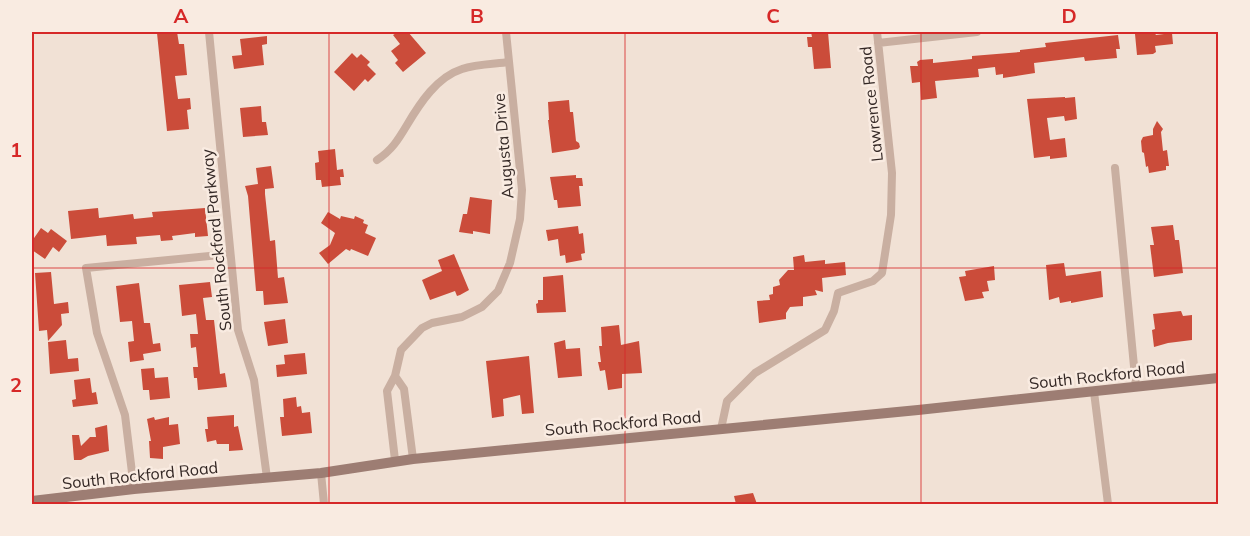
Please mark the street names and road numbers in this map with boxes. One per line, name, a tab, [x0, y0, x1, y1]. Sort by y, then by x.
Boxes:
street label: Lawrence Road	[855, 45, 887, 163]
street label: Augusta Drive	[488, 92, 518, 200]
street label: South Rockford Parkway	[196, 148, 235, 332]
street label: South Rockford Road	[1028, 357, 1186, 393]
street label: South Rockford Road	[544, 406, 702, 440]
street label: South Rockford Road	[61, 457, 219, 493]

